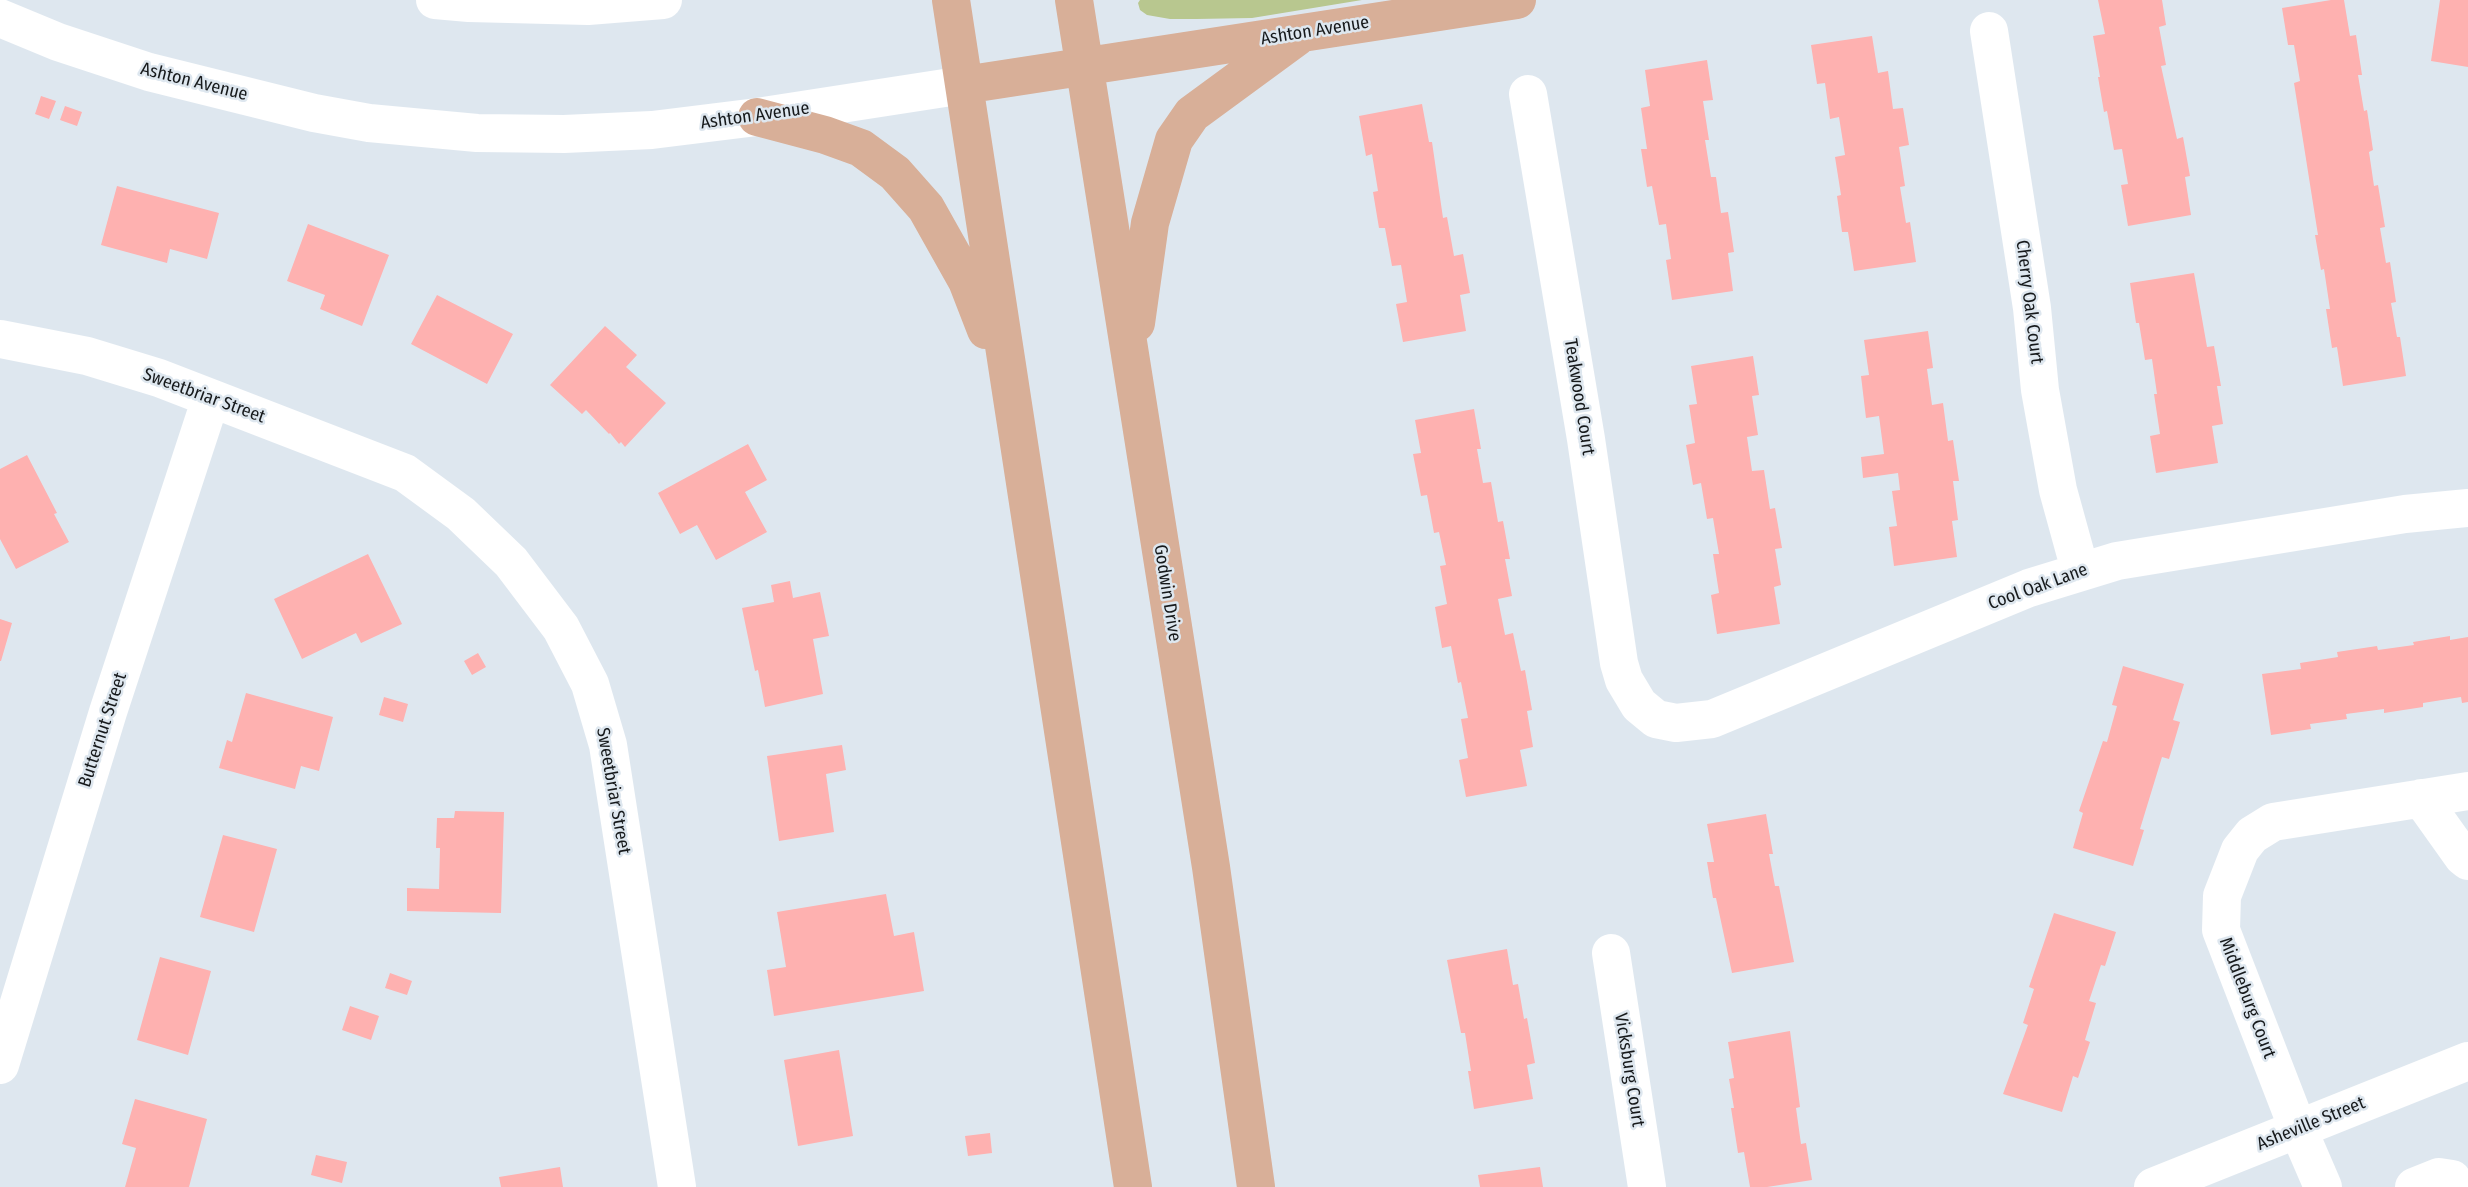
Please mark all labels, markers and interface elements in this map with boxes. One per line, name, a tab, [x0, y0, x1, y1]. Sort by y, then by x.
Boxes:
street label: Ashton Avenue	[1259, 12, 1371, 50]
street label: Ashton Avenue	[138, 58, 250, 106]
street label: Ashton Avenue	[699, 98, 811, 134]
street label: Cherry Oak Court	[2011, 239, 2047, 365]
street label: Teakwood Court	[1559, 337, 1599, 457]
street label: Sweetbriar Street	[140, 364, 268, 428]
street label: Godwin Drive	[1149, 543, 1185, 643]
street label: Cool Oak Lane	[1985, 559, 2091, 615]
street label: Butternut Street	[74, 670, 132, 790]
street label: Sweetbriar Street	[591, 726, 635, 856]
street label: Middleburg Court	[2214, 935, 2280, 1061]
street label: Vicksburg Court	[1609, 1012, 1649, 1128]
street label: Asheville Street	[2254, 1092, 2368, 1156]

